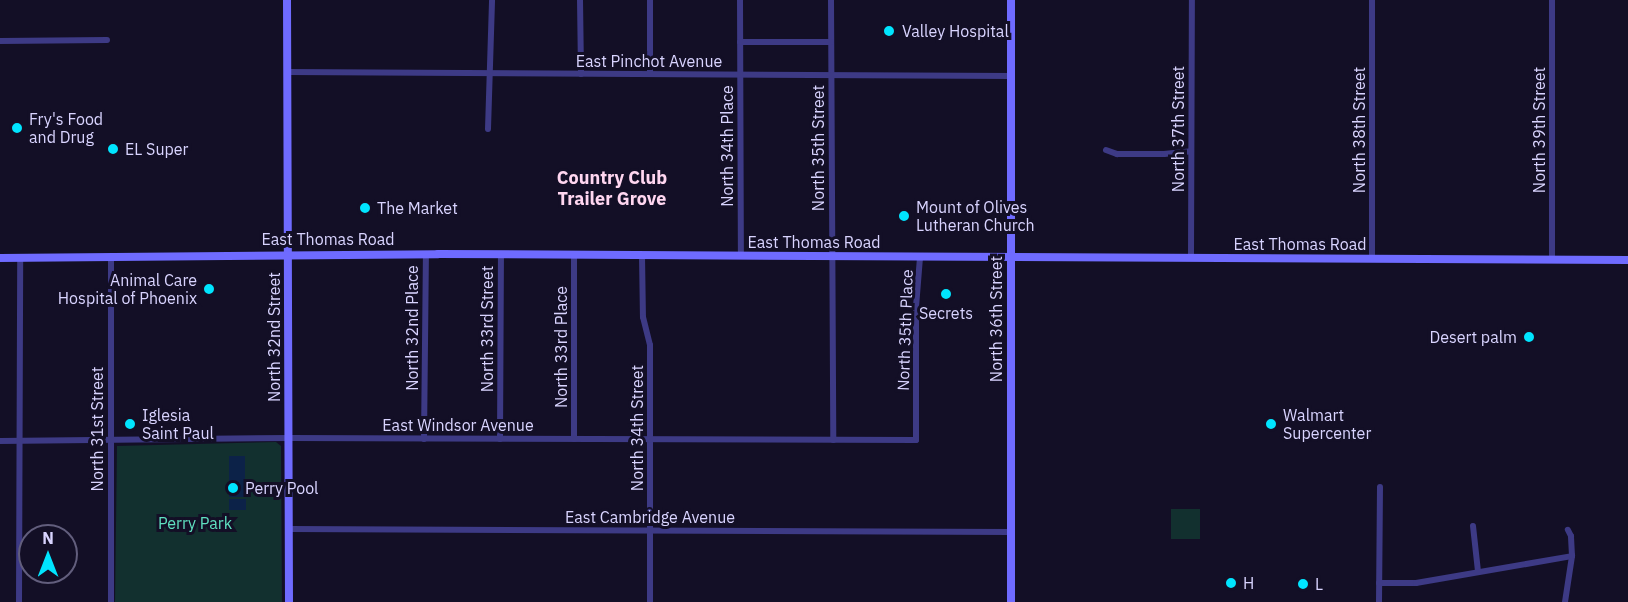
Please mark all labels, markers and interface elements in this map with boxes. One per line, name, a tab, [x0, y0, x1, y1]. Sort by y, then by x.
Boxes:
place label: Valley Hospital	[902, 21, 1009, 41]
marker: Valley Hospital	[880, 22, 898, 40]
street label: East Pinchot Avenue	[576, 51, 722, 71]
street label: North 37th Street	[1168, 66, 1188, 192]
street label: North 38th Street	[1349, 67, 1369, 193]
street label: North 39th Street	[1529, 67, 1549, 193]
street label: North 34th Place	[717, 85, 737, 207]
street label: North 35th Street	[808, 85, 828, 211]
place label: Fry's Food and Drug	[29, 109, 103, 147]
marker: Fry's Food and Drug	[10, 121, 24, 135]
place label: EL Super	[125, 139, 188, 159]
marker: EL Super	[106, 142, 120, 156]
district label: Country Club Trailer Grove	[557, 168, 667, 210]
place label: Mount of Olives Lutheran Church	[916, 197, 1035, 235]
place label: The Market	[377, 198, 458, 218]
marker: The Market	[358, 201, 372, 215]
marker: Mount of Olives Lutheran Church	[897, 209, 911, 223]
street label: East Thomas Road	[261, 229, 395, 249]
street label: East Thomas Road	[747, 232, 881, 252]
street label: East Thomas Road	[1233, 234, 1367, 254]
street label: North 36th Street	[986, 256, 1006, 382]
street label: North 32nd Place	[402, 265, 422, 391]
street label: North 33rd Street	[477, 266, 497, 392]
street label: North 35th Place	[893, 269, 917, 391]
place label: Animal Care Hospital of Phoenix	[58, 270, 197, 308]
street label: North 32nd Street	[264, 272, 284, 402]
marker: Animal Care Hospital of Phoenix	[202, 282, 216, 296]
street label: North 33rd Place	[551, 286, 571, 408]
marker: Secrets	[939, 287, 953, 301]
place label: Secrets	[919, 303, 973, 323]
place label: Desert palm	[1429, 327, 1517, 347]
marker: Desert palm	[1522, 330, 1536, 344]
street label: North 34th Street	[627, 365, 647, 491]
street label: North 31st Street	[87, 367, 107, 491]
place label: Iglesia Saint Paul	[142, 405, 214, 443]
place label: Walmart Supercenter	[1283, 405, 1371, 443]
street label: East Windsor Avenue	[382, 415, 534, 435]
marker: Iglesia Saint Paul	[123, 417, 137, 431]
marker: Walmart Supercenter	[1264, 417, 1278, 431]
place label: Perry Pool	[245, 478, 318, 498]
marker: Perry Pool	[226, 481, 240, 495]
street label: East Cambridge Avenue	[565, 507, 735, 527]
park label: Perry Park	[158, 513, 232, 533]
north arrow	[18, 524, 78, 584]
text: N	[42, 528, 54, 548]
place label: H	[1243, 573, 1254, 593]
place label: L	[1315, 574, 1323, 594]
marker: H	[1224, 576, 1238, 590]
marker: L	[1296, 577, 1310, 591]

